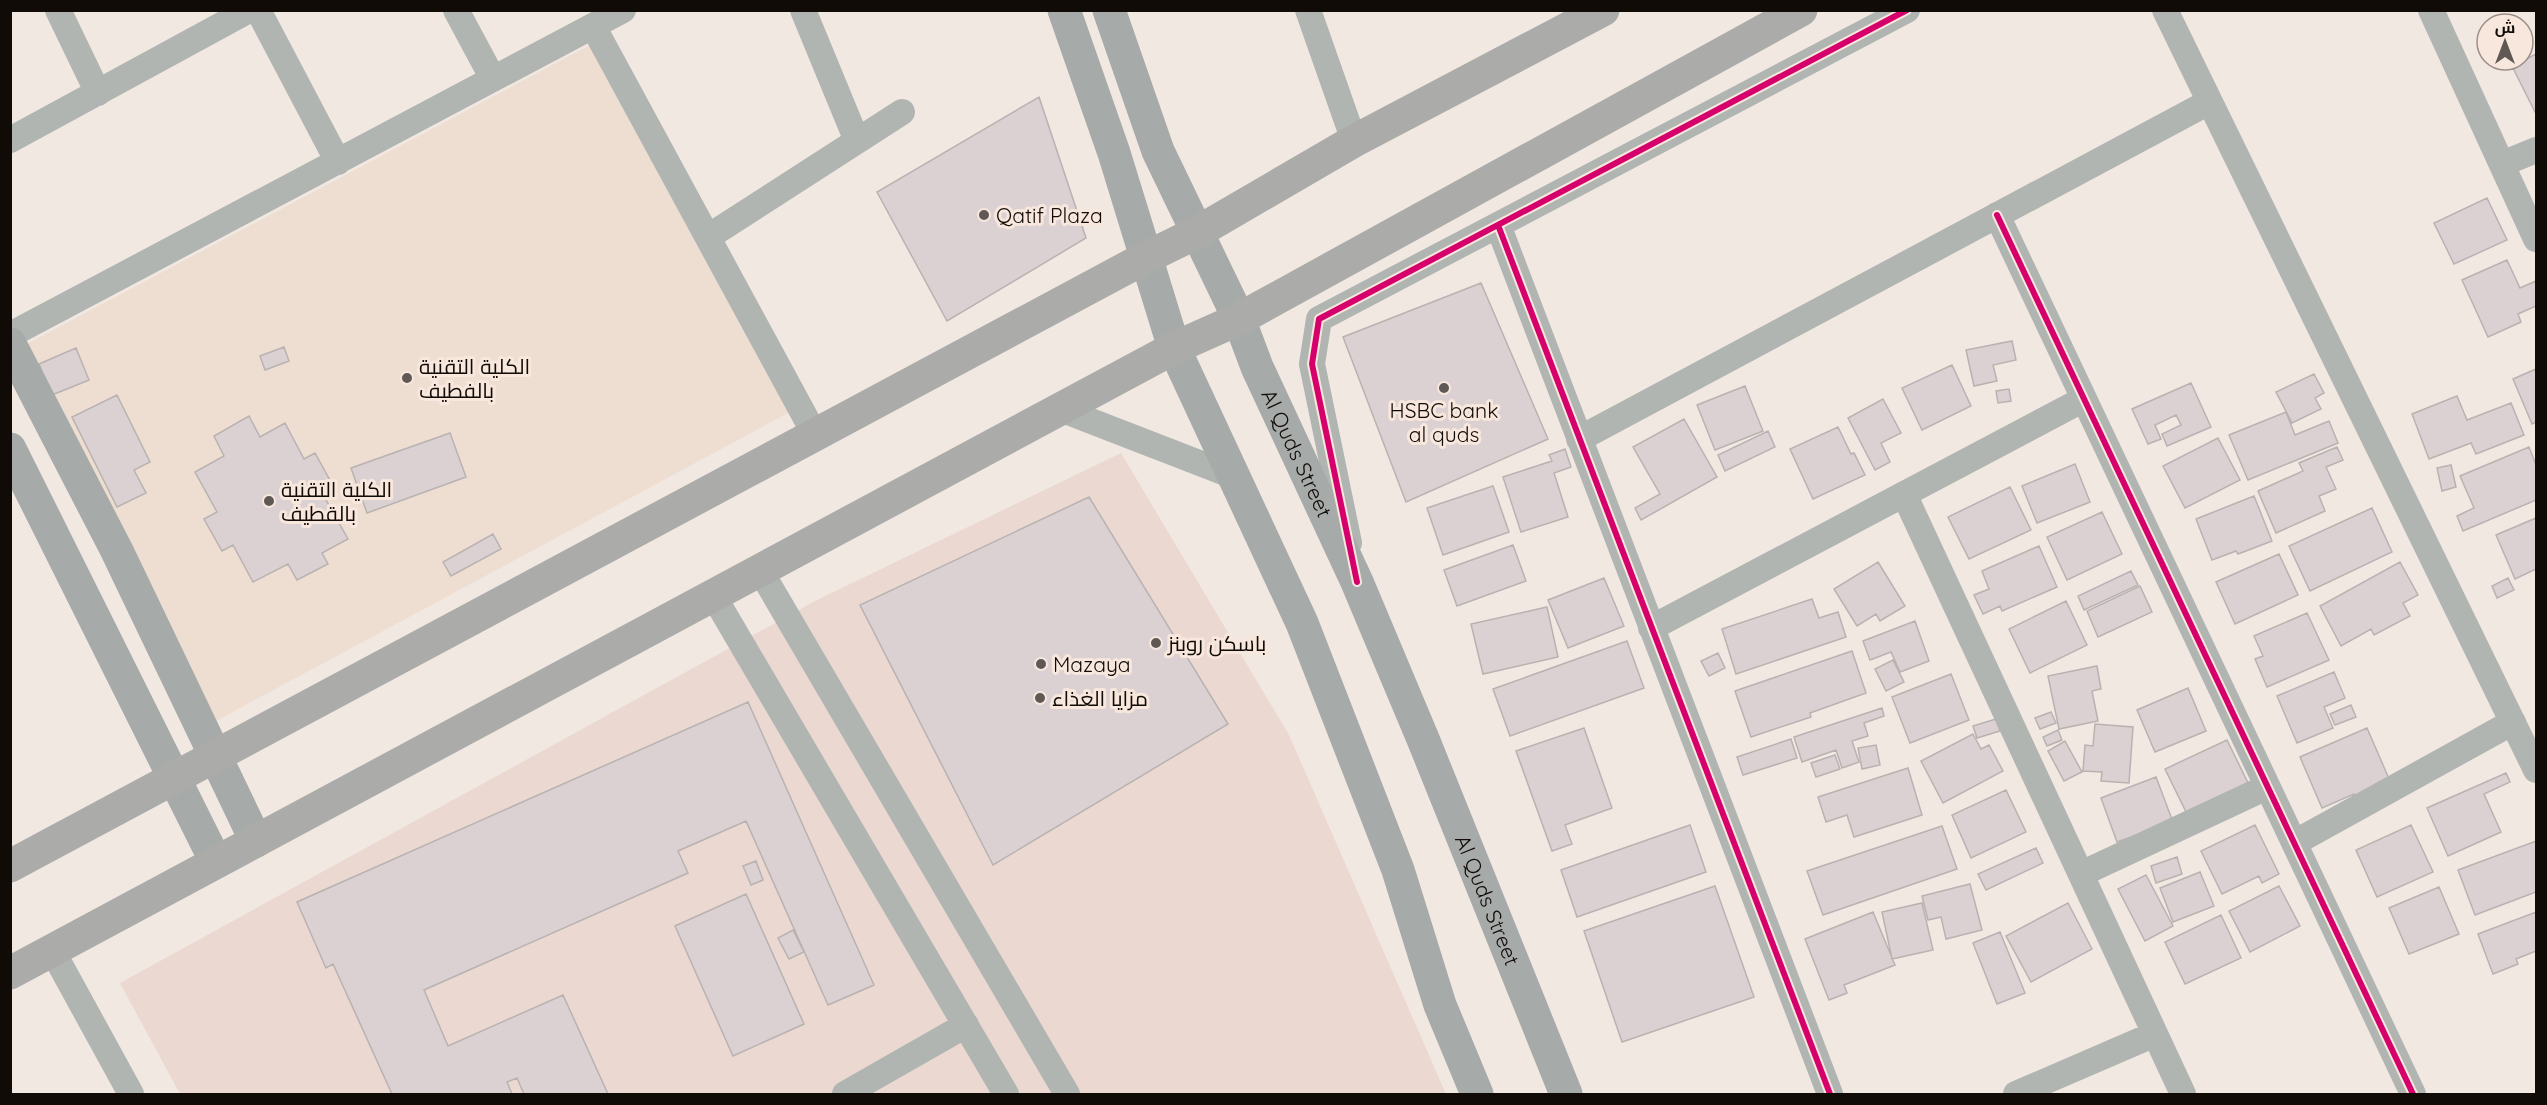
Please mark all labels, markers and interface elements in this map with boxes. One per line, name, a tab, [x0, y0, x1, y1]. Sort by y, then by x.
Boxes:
north arrow	[2475, 12, 2535, 72]
text: ش	[2495, 17, 2515, 37]
place label: Qatif Plaza	[996, 202, 1103, 228]
marker: Qatif Plaza	[977, 208, 991, 222]
place label: الكلية التقنية بالفطيف	[419, 353, 530, 403]
marker: الكلية التقنية بالفطيف	[400, 371, 414, 385]
marker: HSBC bank al quds	[1437, 381, 1451, 395]
street label: Al Quds Street	[1256, 385, 1338, 521]
place label: HSBC bank al quds	[1390, 397, 1498, 447]
place label: الكلية التقنية بالقطيف	[281, 476, 392, 526]
marker: الكلية التقنية بالقطيف	[262, 494, 276, 508]
place label: باسكن روبنز	[1167, 630, 1266, 657]
marker: باسكن روبنز	[1149, 636, 1163, 650]
place label: Mazaya	[1053, 651, 1131, 677]
marker: Mazaya	[1034, 657, 1048, 671]
place label: مزايا الغذاء	[1052, 685, 1148, 711]
marker: مزايا الغذاء	[1033, 691, 1047, 705]
street label: Al Quds Street	[1450, 831, 1526, 969]

